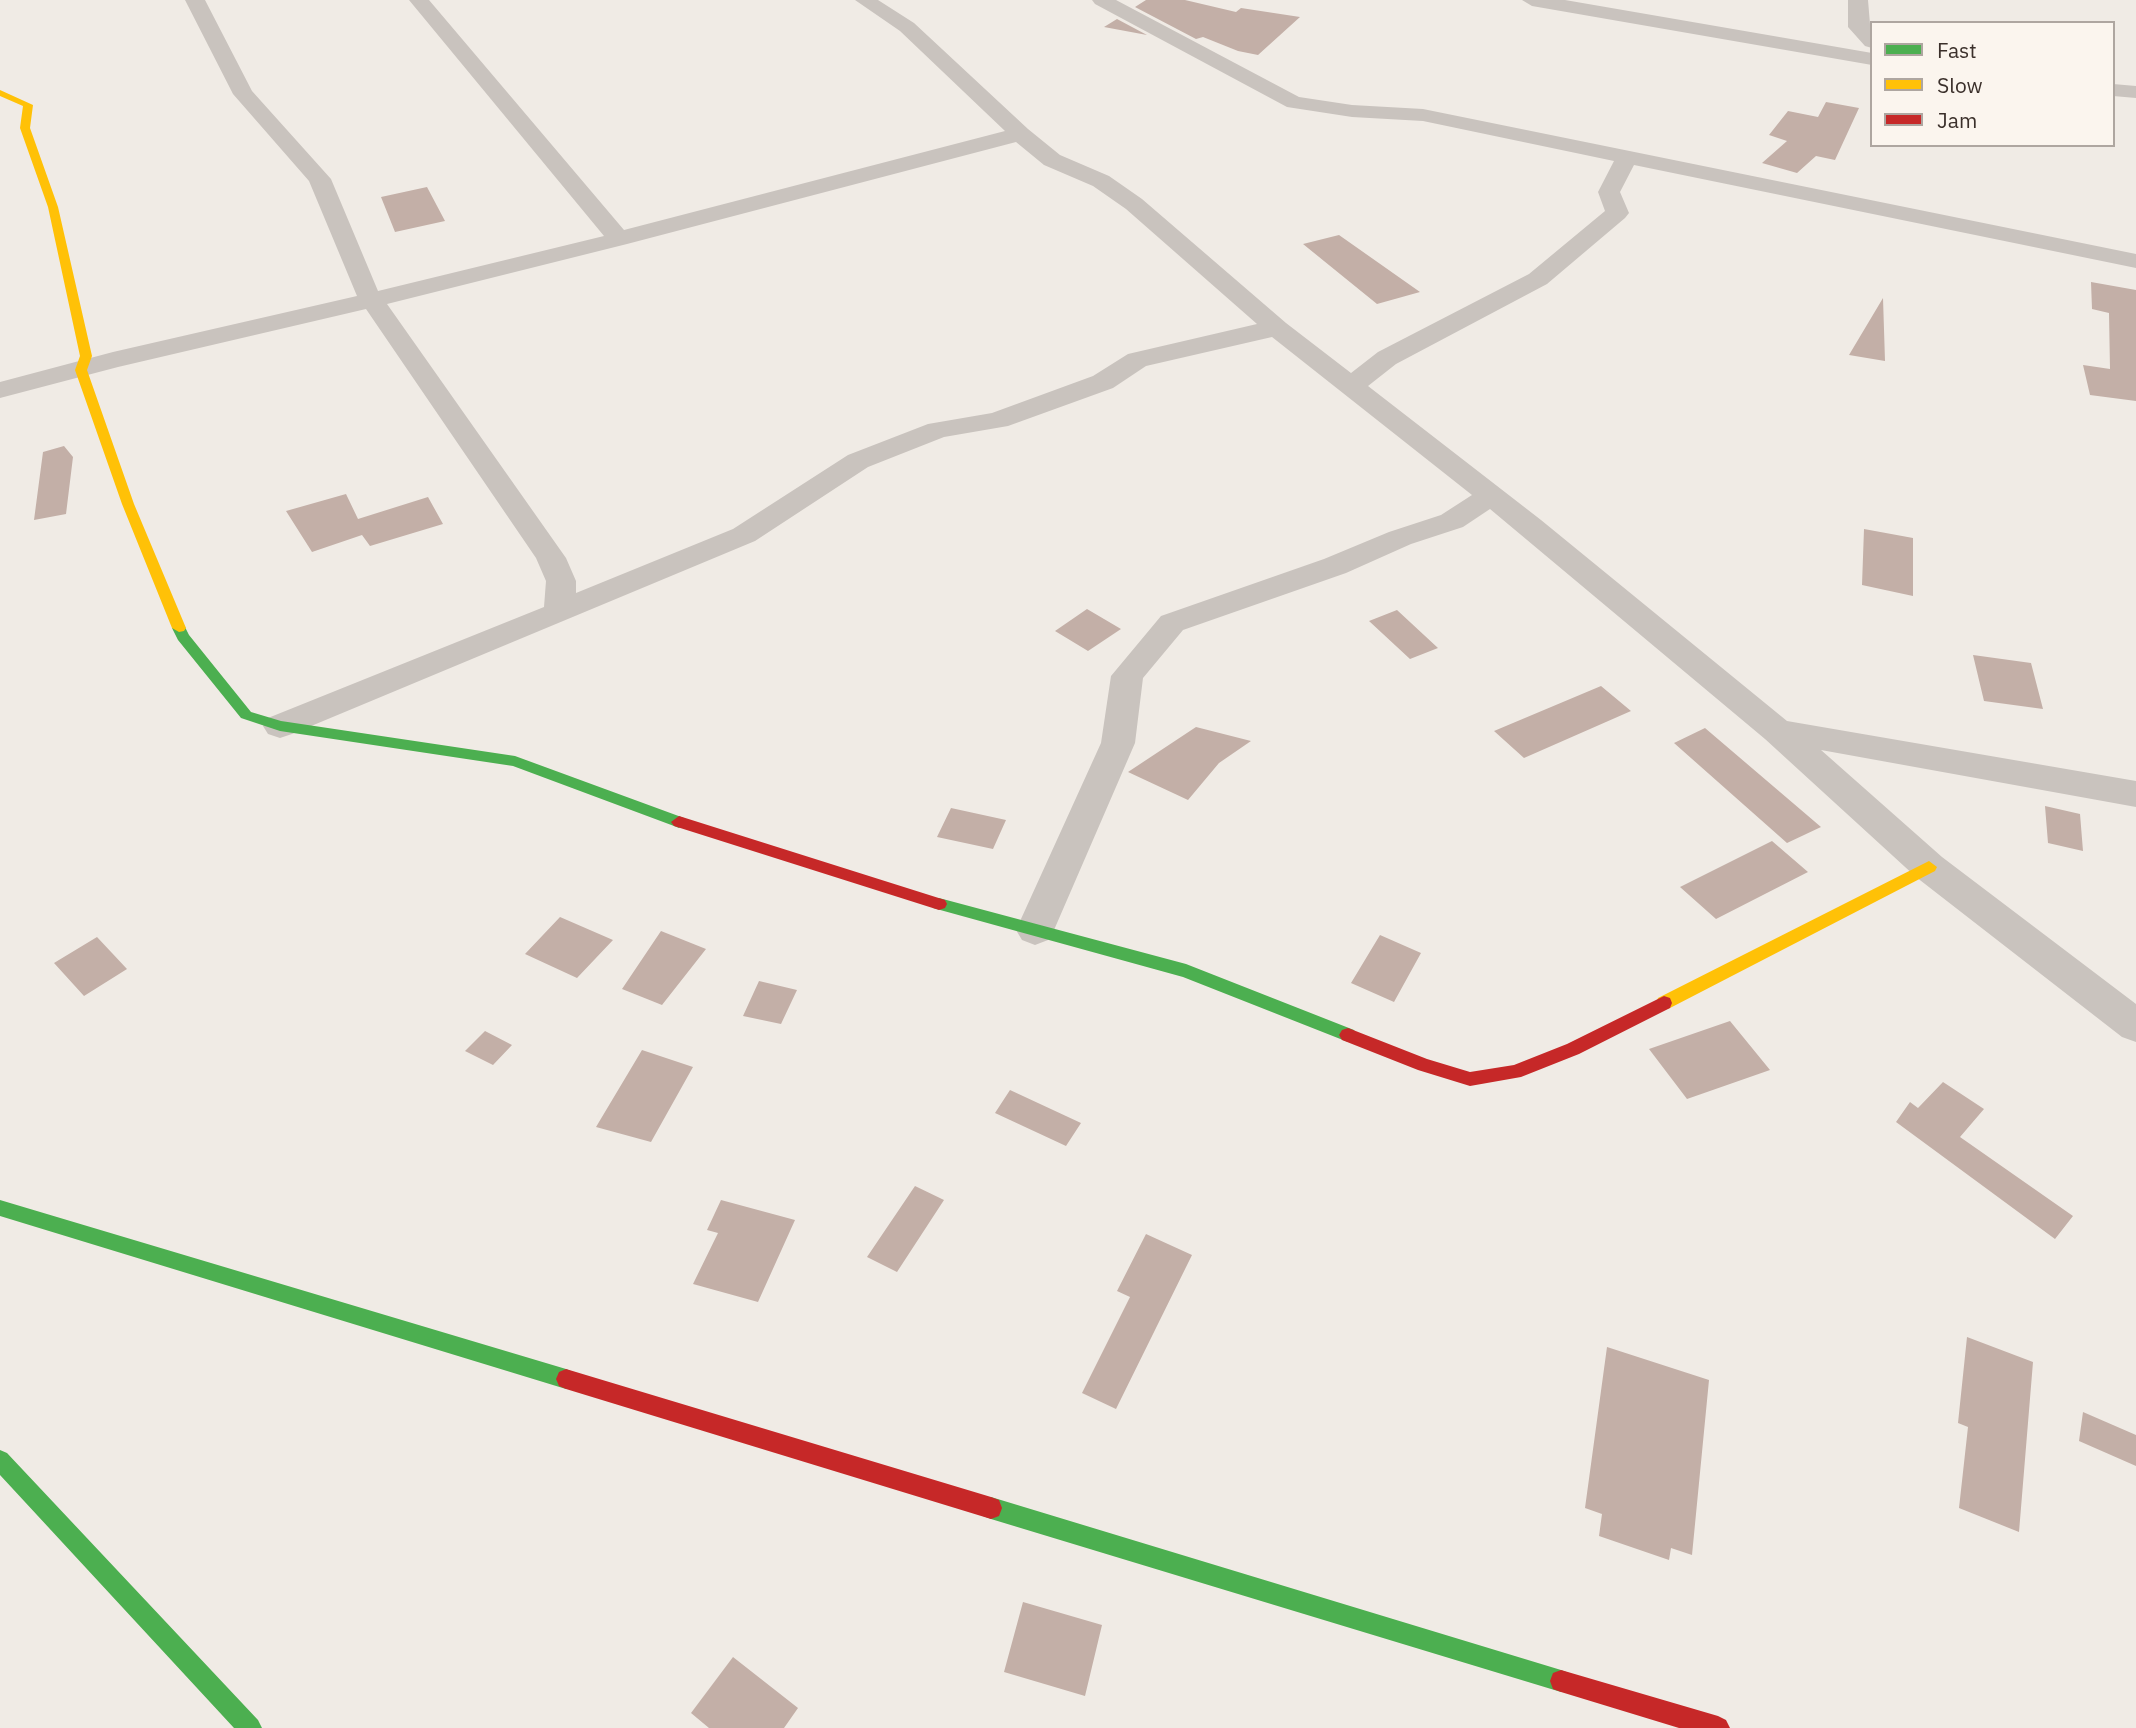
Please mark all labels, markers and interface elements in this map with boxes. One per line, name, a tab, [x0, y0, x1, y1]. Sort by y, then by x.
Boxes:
legend	[1870, 21, 2115, 147]
text: Fast	[1937, 36, 1977, 64]
text: Slow	[1937, 71, 1983, 99]
text: Jam	[1937, 106, 1977, 134]

